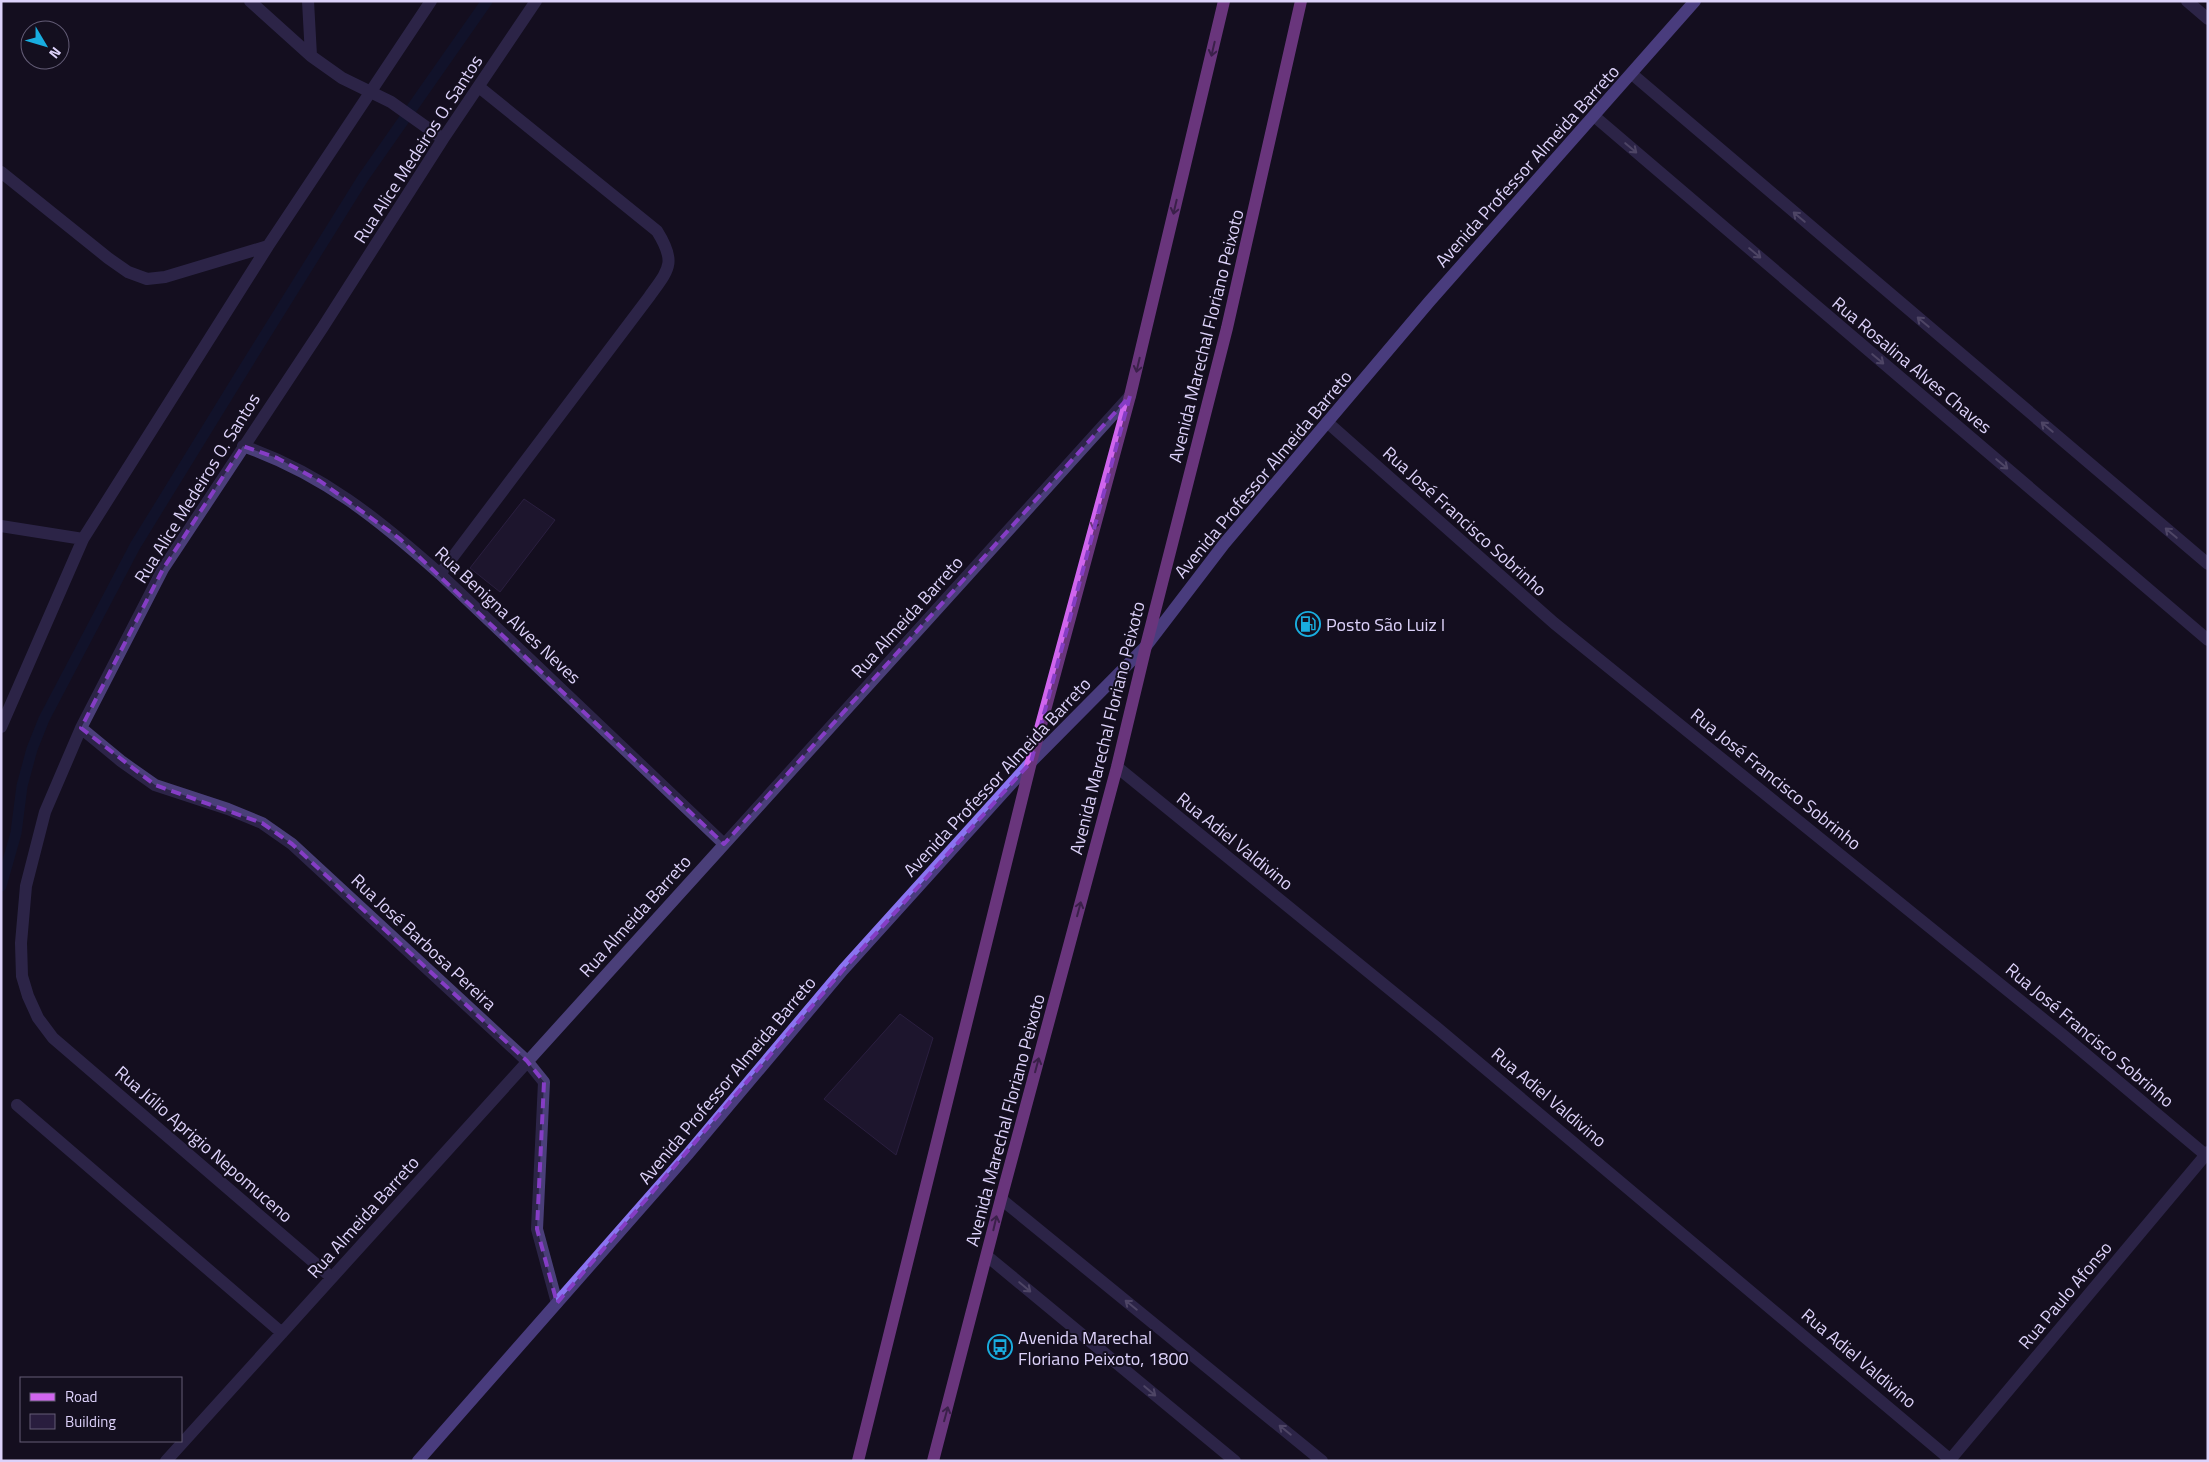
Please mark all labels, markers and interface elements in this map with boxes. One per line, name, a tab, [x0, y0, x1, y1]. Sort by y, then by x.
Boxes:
north arrow	[20, 20, 70, 70]
one-way arrow	[1208, 40, 1217, 56]
text: N	[44, 43, 67, 64]
street label: Rua Alice Medeiros O. Santos	[347, 49, 489, 249]
street label: Avenida Professor Almeida Barreto	[1429, 59, 1625, 273]
one-way arrow	[1625, 142, 1638, 153]
one-way arrow	[1170, 198, 1179, 214]
street label: Avenida Marechal Floriano Peixoto	[1161, 206, 1251, 466]
one-way arrow	[1793, 211, 1806, 222]
one-way arrow	[1748, 247, 1761, 259]
street label: Rua Rosalina Alves Chaves	[1826, 290, 1998, 440]
one-way arrow	[1917, 316, 1930, 328]
one-way arrow	[1872, 353, 1885, 364]
one-way arrow	[1133, 356, 1142, 372]
street label: Avenida Professor Almeida Barreto	[1168, 364, 1358, 584]
street label: Rua Alice Medeiros O. Santos	[127, 388, 267, 588]
one-way arrow	[2041, 422, 2054, 433]
street label: Rua José Francisco Sobrinho	[1377, 440, 1553, 602]
one-way arrow	[1995, 458, 2008, 469]
one-way arrow	[1090, 513, 1100, 529]
one-way arrow	[2164, 527, 2177, 538]
street label: Rua Benigna Alves Neves	[429, 540, 587, 690]
street label: Rua Almeida Barreto	[845, 550, 969, 684]
street label: Avenida Marechal Floriano Peixoto	[1062, 598, 1152, 858]
fuel station icon: Posto São Luiz I	[1295, 611, 1321, 637]
place label: Posto São Luiz I	[1326, 611, 1445, 638]
street label: Avenida Professor Almeida Barreto	[897, 671, 1097, 883]
street label: Rua José Francisco Sobrinho	[1685, 702, 1867, 856]
street label: Rua Adiel Valdivino	[1171, 785, 1299, 897]
street label: Rua Almeida Barreto	[573, 849, 697, 983]
street label: Rua José Barbosa Pereira	[345, 867, 503, 1017]
one-way arrow	[1075, 901, 1084, 917]
street label: Rua José Francisco Sobrinho	[2000, 956, 2180, 1114]
street label: Avenida Professor Almeida Barreto	[632, 970, 822, 1190]
street label: Avenida Marechal Floriano Peixoto	[958, 991, 1052, 1249]
street label: Rua Adiel Valdivino	[1485, 1041, 1613, 1153]
one-way arrow	[1033, 1058, 1042, 1074]
street label: Rua Júlio Aprigio Nepomuceno	[109, 1059, 299, 1229]
street label: Rua Almeida Barreto	[301, 1150, 425, 1284]
one-way arrow	[991, 1215, 1000, 1231]
street label: Rua Paulo Afonso	[2012, 1235, 2118, 1355]
one-way arrow	[1018, 1281, 1031, 1292]
one-way arrow	[1125, 1300, 1138, 1311]
street label: Rua Adiel Valdivino	[1795, 1302, 1923, 1414]
place label: Avenida Marechal Floriano Peixoto, 1800	[1018, 1324, 1189, 1372]
bus stop icon: Avenida Marechal Floriano Peixoto, 1800	[987, 1334, 1013, 1360]
legend	[20, 1377, 182, 1442]
text: Road	[65, 1385, 97, 1408]
one-way arrow	[1143, 1385, 1156, 1396]
one-way arrow	[941, 1406, 951, 1422]
text: Building	[65, 1410, 116, 1433]
one-way arrow	[1278, 1424, 1291, 1435]

